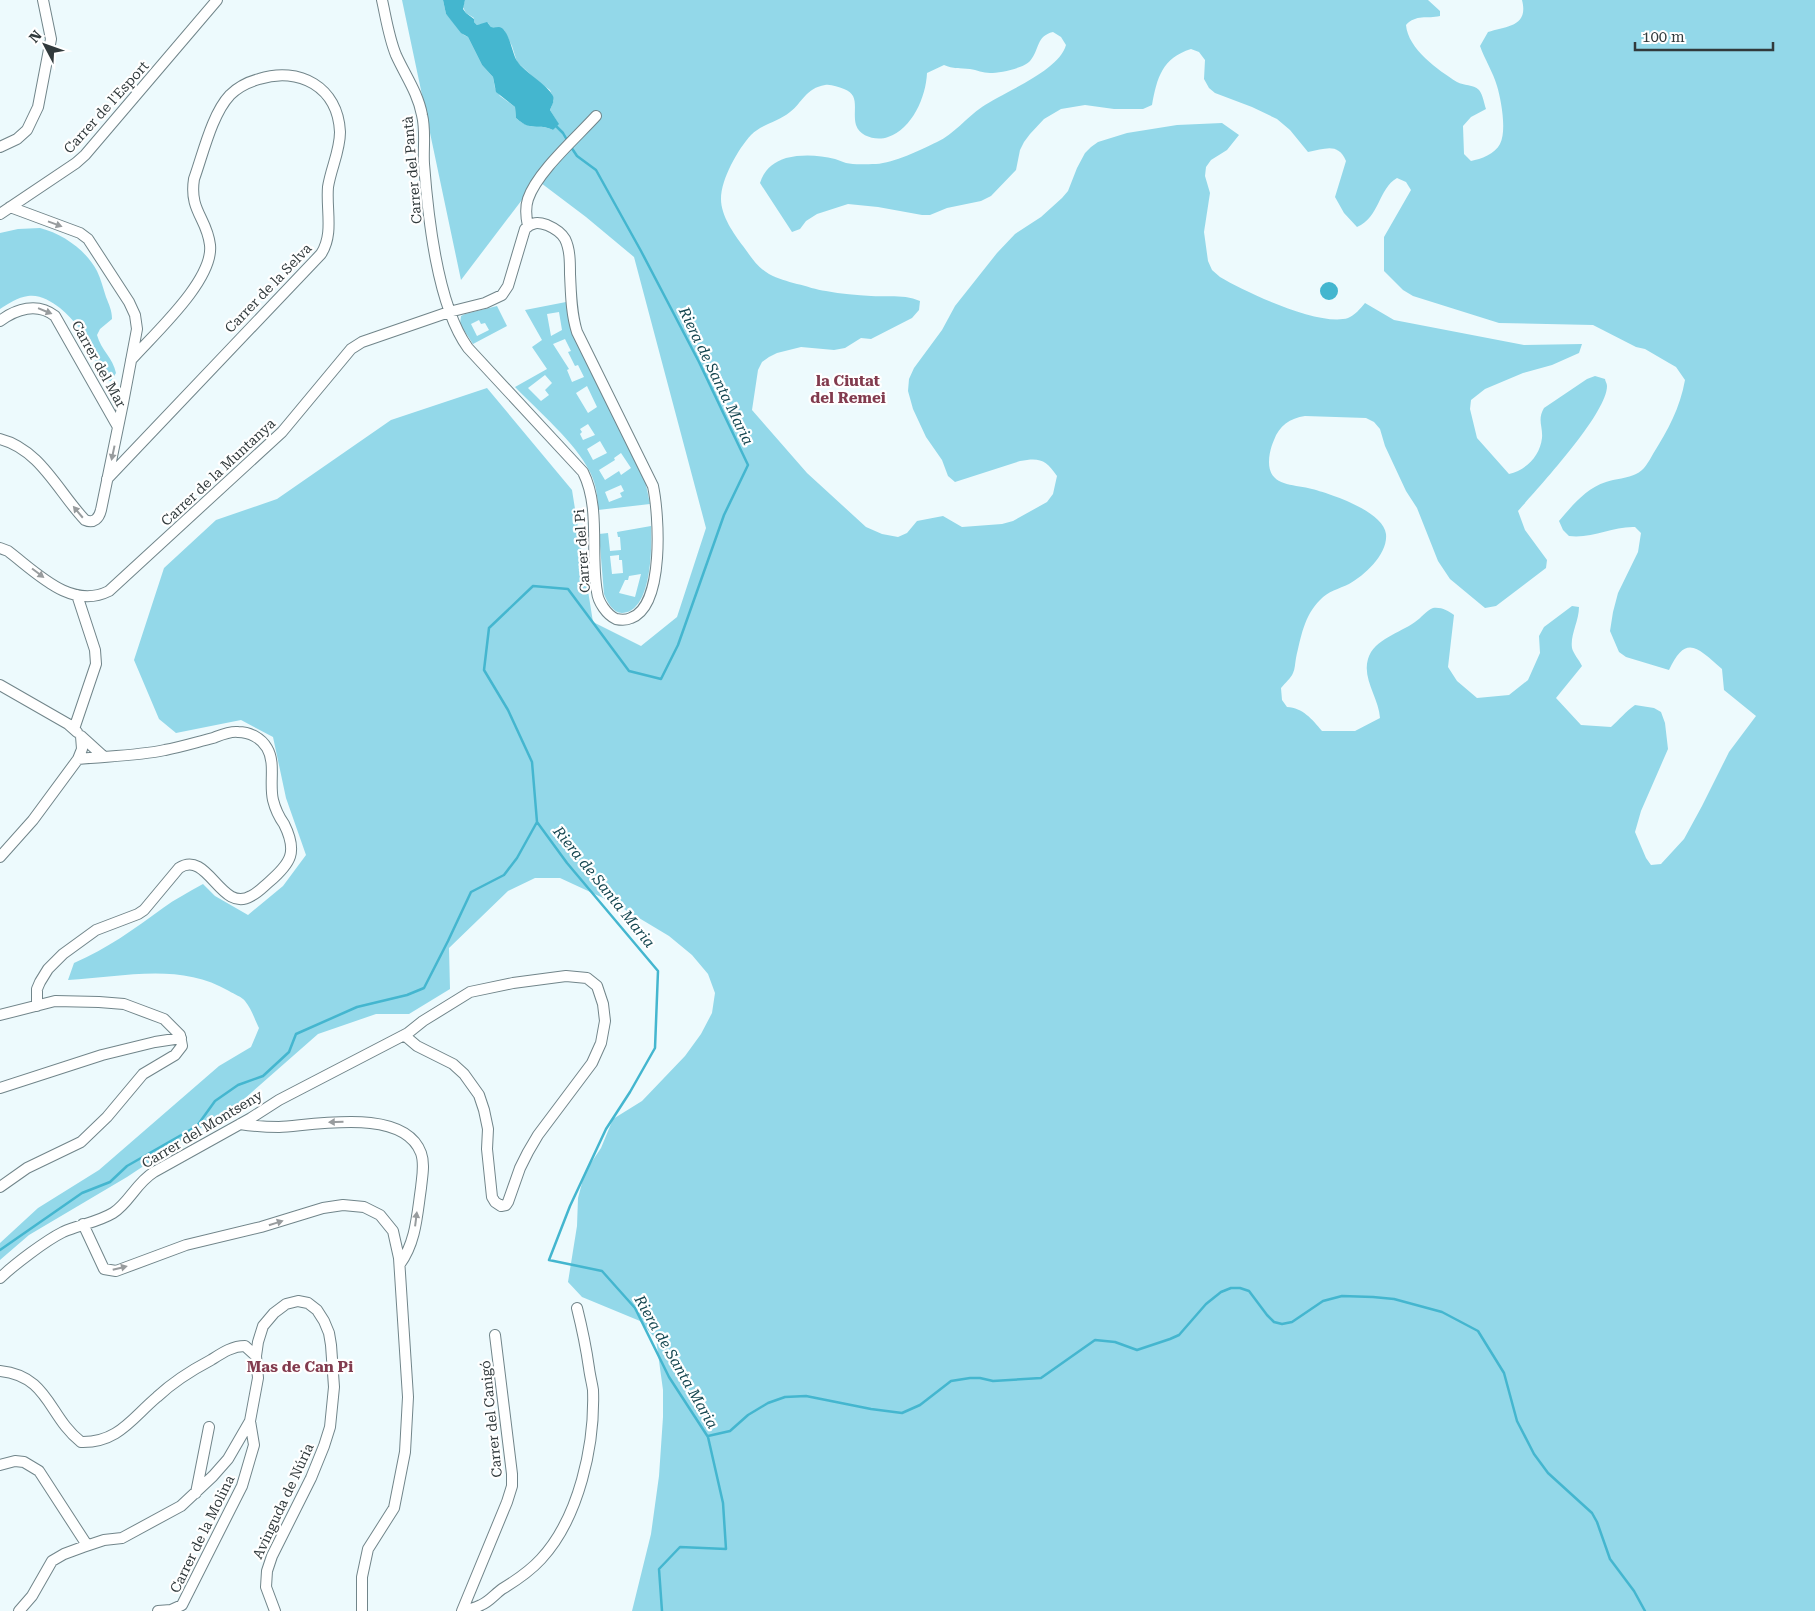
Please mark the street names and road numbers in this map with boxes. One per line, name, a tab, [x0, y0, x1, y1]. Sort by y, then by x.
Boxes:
street label: Carrer de l'Esport	[60, 58, 152, 156]
street label: Carrer del Pantà	[399, 115, 425, 225]
street label: Carrer de la Selva	[221, 240, 315, 336]
street label: Carrer del Mar	[69, 318, 130, 410]
street label: Carrer de la Muntanya	[158, 415, 279, 529]
street label: Carrer del Pi	[571, 508, 593, 593]
street label: Carrer del Montseny	[139, 1086, 266, 1171]
street label: Carrer del Canigó	[477, 1360, 505, 1478]
street label: Avinguda de Núria	[249, 1440, 317, 1561]
street label: Carrer de la Molina	[167, 1472, 238, 1595]

